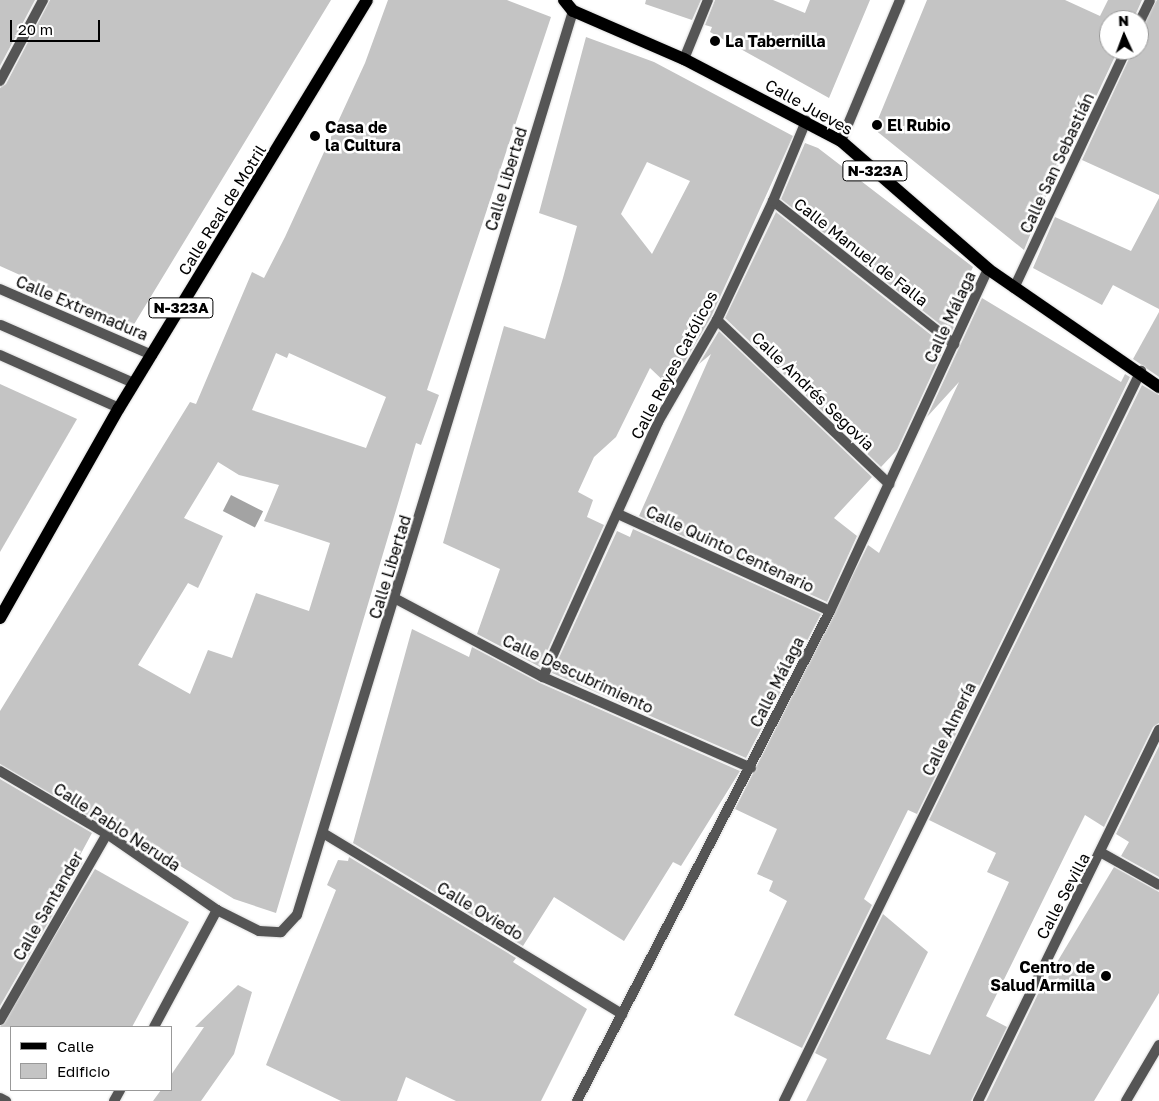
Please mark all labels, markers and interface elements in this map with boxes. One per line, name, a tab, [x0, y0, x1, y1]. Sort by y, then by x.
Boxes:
scale bar	[12, 10, 102, 42]
north arrow	[1099, 10, 1149, 60]
text: N	[1118, 12, 1129, 29]
text: 20 m	[18, 20, 53, 38]
place label: La Tabernilla	[725, 31, 826, 51]
marker: La Tabernilla	[709, 35, 721, 47]
street label: Calle Jueves	[762, 75, 856, 139]
street label: Calle San Sebastián	[1016, 90, 1098, 236]
place label: El Rubio	[887, 115, 951, 135]
place label: Casa de la Cultura	[325, 117, 401, 155]
marker: El Rubio	[871, 119, 883, 131]
street label: Calle Libertad	[481, 125, 531, 233]
marker: Casa de la Cultura	[309, 130, 321, 142]
street label: Calle Real de Motril	[174, 141, 270, 279]
road number: N-323A	[841, 158, 909, 184]
street label: Calle Manuel de Falla	[790, 194, 932, 310]
street label: Calle Málaga	[920, 268, 980, 366]
street label: Calle Extremadura	[13, 271, 151, 345]
street label: Calle Reyes Católicos	[627, 288, 721, 442]
road number: N-323A	[147, 296, 215, 320]
street label: Calle Andrés Segovia	[748, 328, 878, 454]
street label: Calle Quinto Centenario	[643, 502, 817, 596]
street label: Calle Libertad	[365, 513, 415, 621]
street label: Calle Descubrimiento	[499, 631, 657, 717]
street label: Calle Málaga	[746, 633, 808, 731]
street label: Calle Almería	[918, 679, 980, 779]
street label: Calle Pablo Neruda	[50, 779, 184, 875]
street label: Calle Santander	[9, 848, 87, 964]
street label: Calle Sevilla	[1032, 850, 1094, 942]
street label: Calle Oviedo	[433, 878, 527, 944]
place label: Centro de Salud Armilla	[990, 957, 1095, 995]
marker: Centro de Salud Armilla	[1099, 969, 1113, 983]
legend	[10, 1026, 172, 1091]
text: Calle	[57, 1037, 94, 1055]
text: Edificio	[57, 1062, 110, 1080]

